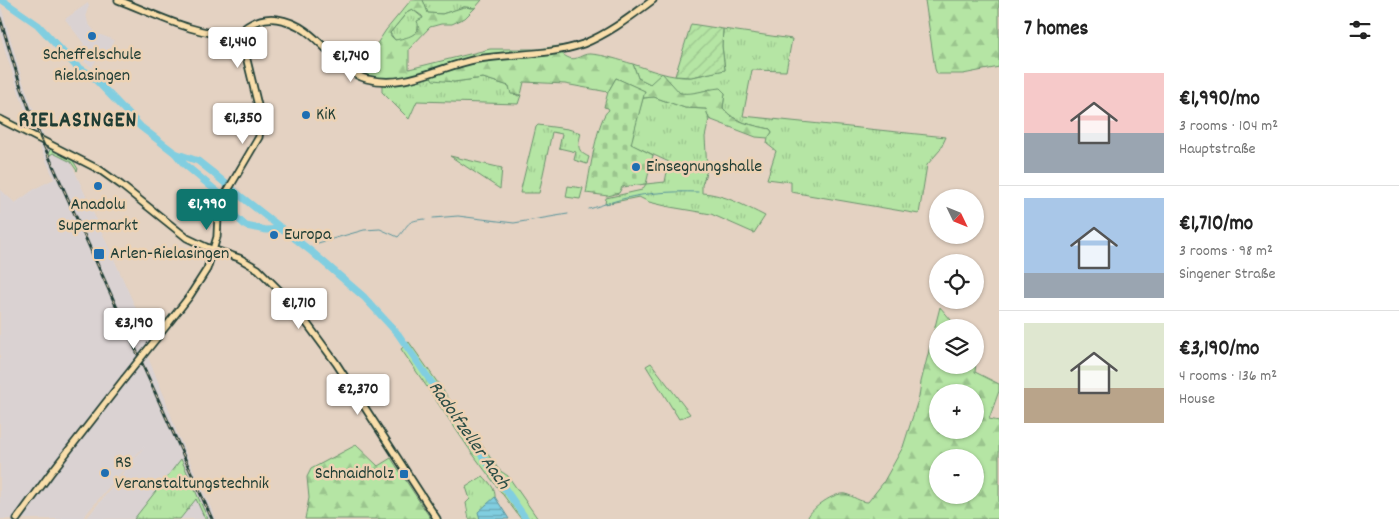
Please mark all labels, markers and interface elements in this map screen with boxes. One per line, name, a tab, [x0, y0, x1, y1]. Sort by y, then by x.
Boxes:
text: 7 homes	[1024, 15, 1088, 45]
icon: filters	[1346, 16, 1374, 44]
pin: €1,440	[197, 27, 279, 69]
marker: Scheffelschule Rielasingen	[86, 30, 98, 42]
text: €1,440	[219, 31, 257, 54]
pin: €1,740	[310, 41, 392, 83]
place label: Scheffelschule Rielasingen	[43, 43, 141, 89]
text: €1,740	[333, 45, 369, 68]
text: €1,990/mo	[1179, 85, 1260, 115]
icon: home	[1064, 93, 1124, 153]
pin: €1,350	[202, 102, 284, 145]
place label: KiK	[316, 103, 336, 128]
district label: RIELASINGEN	[19, 106, 137, 137]
text: €1,350	[224, 107, 262, 130]
marker: KiK	[300, 109, 312, 121]
text: 3 rooms · 104 m²	[1179, 115, 1278, 138]
text: Hauptstraße	[1179, 138, 1256, 161]
place label: Einsegnungshalle	[646, 155, 762, 180]
marker: Einsegnungshalle	[630, 161, 642, 173]
marker: Anadolu Supermarkt	[92, 180, 104, 192]
pin: €1,990	[166, 188, 248, 231]
north arrow	[929, 189, 984, 244]
map controls	[929, 189, 984, 504]
place label: Anadolu Supermarkt	[58, 193, 138, 239]
text: €1,990	[188, 193, 226, 216]
text: €1,710/mo	[1179, 210, 1253, 240]
icon: home	[1064, 218, 1124, 278]
place label: Europa	[284, 223, 332, 248]
marker: Europa	[268, 229, 280, 241]
text: 3 rooms · 98 m²	[1179, 240, 1273, 263]
place label: Arlen-Rielasingen	[110, 242, 229, 267]
marker: Arlen-Rielasingen	[92, 247, 106, 261]
button: locate	[929, 254, 984, 309]
text: Singener Straße	[1179, 263, 1276, 286]
pin: €1,710	[258, 288, 340, 330]
text: €1,710	[282, 292, 316, 315]
pin: €3,190	[93, 308, 175, 350]
text: €3,190	[115, 312, 153, 335]
button: layers	[929, 319, 984, 374]
text: €3,190/mo	[1179, 335, 1259, 365]
icon: home	[1064, 343, 1124, 403]
text: 4 rooms · 136 m²	[1179, 365, 1277, 388]
pin: €2,370	[317, 374, 399, 416]
water label: Radolfzeller Aach	[421, 376, 516, 497]
text: €2,370	[338, 378, 378, 401]
button: +	[929, 384, 984, 439]
text: House	[1179, 388, 1215, 411]
button: −	[929, 449, 984, 504]
place label: RS Veranstaltungstechnik	[115, 451, 269, 497]
place label: Schnaidholz	[315, 462, 394, 487]
marker: RS Veranstaltungstechnik	[99, 467, 111, 479]
marker: Schnaidholz	[398, 468, 410, 480]

